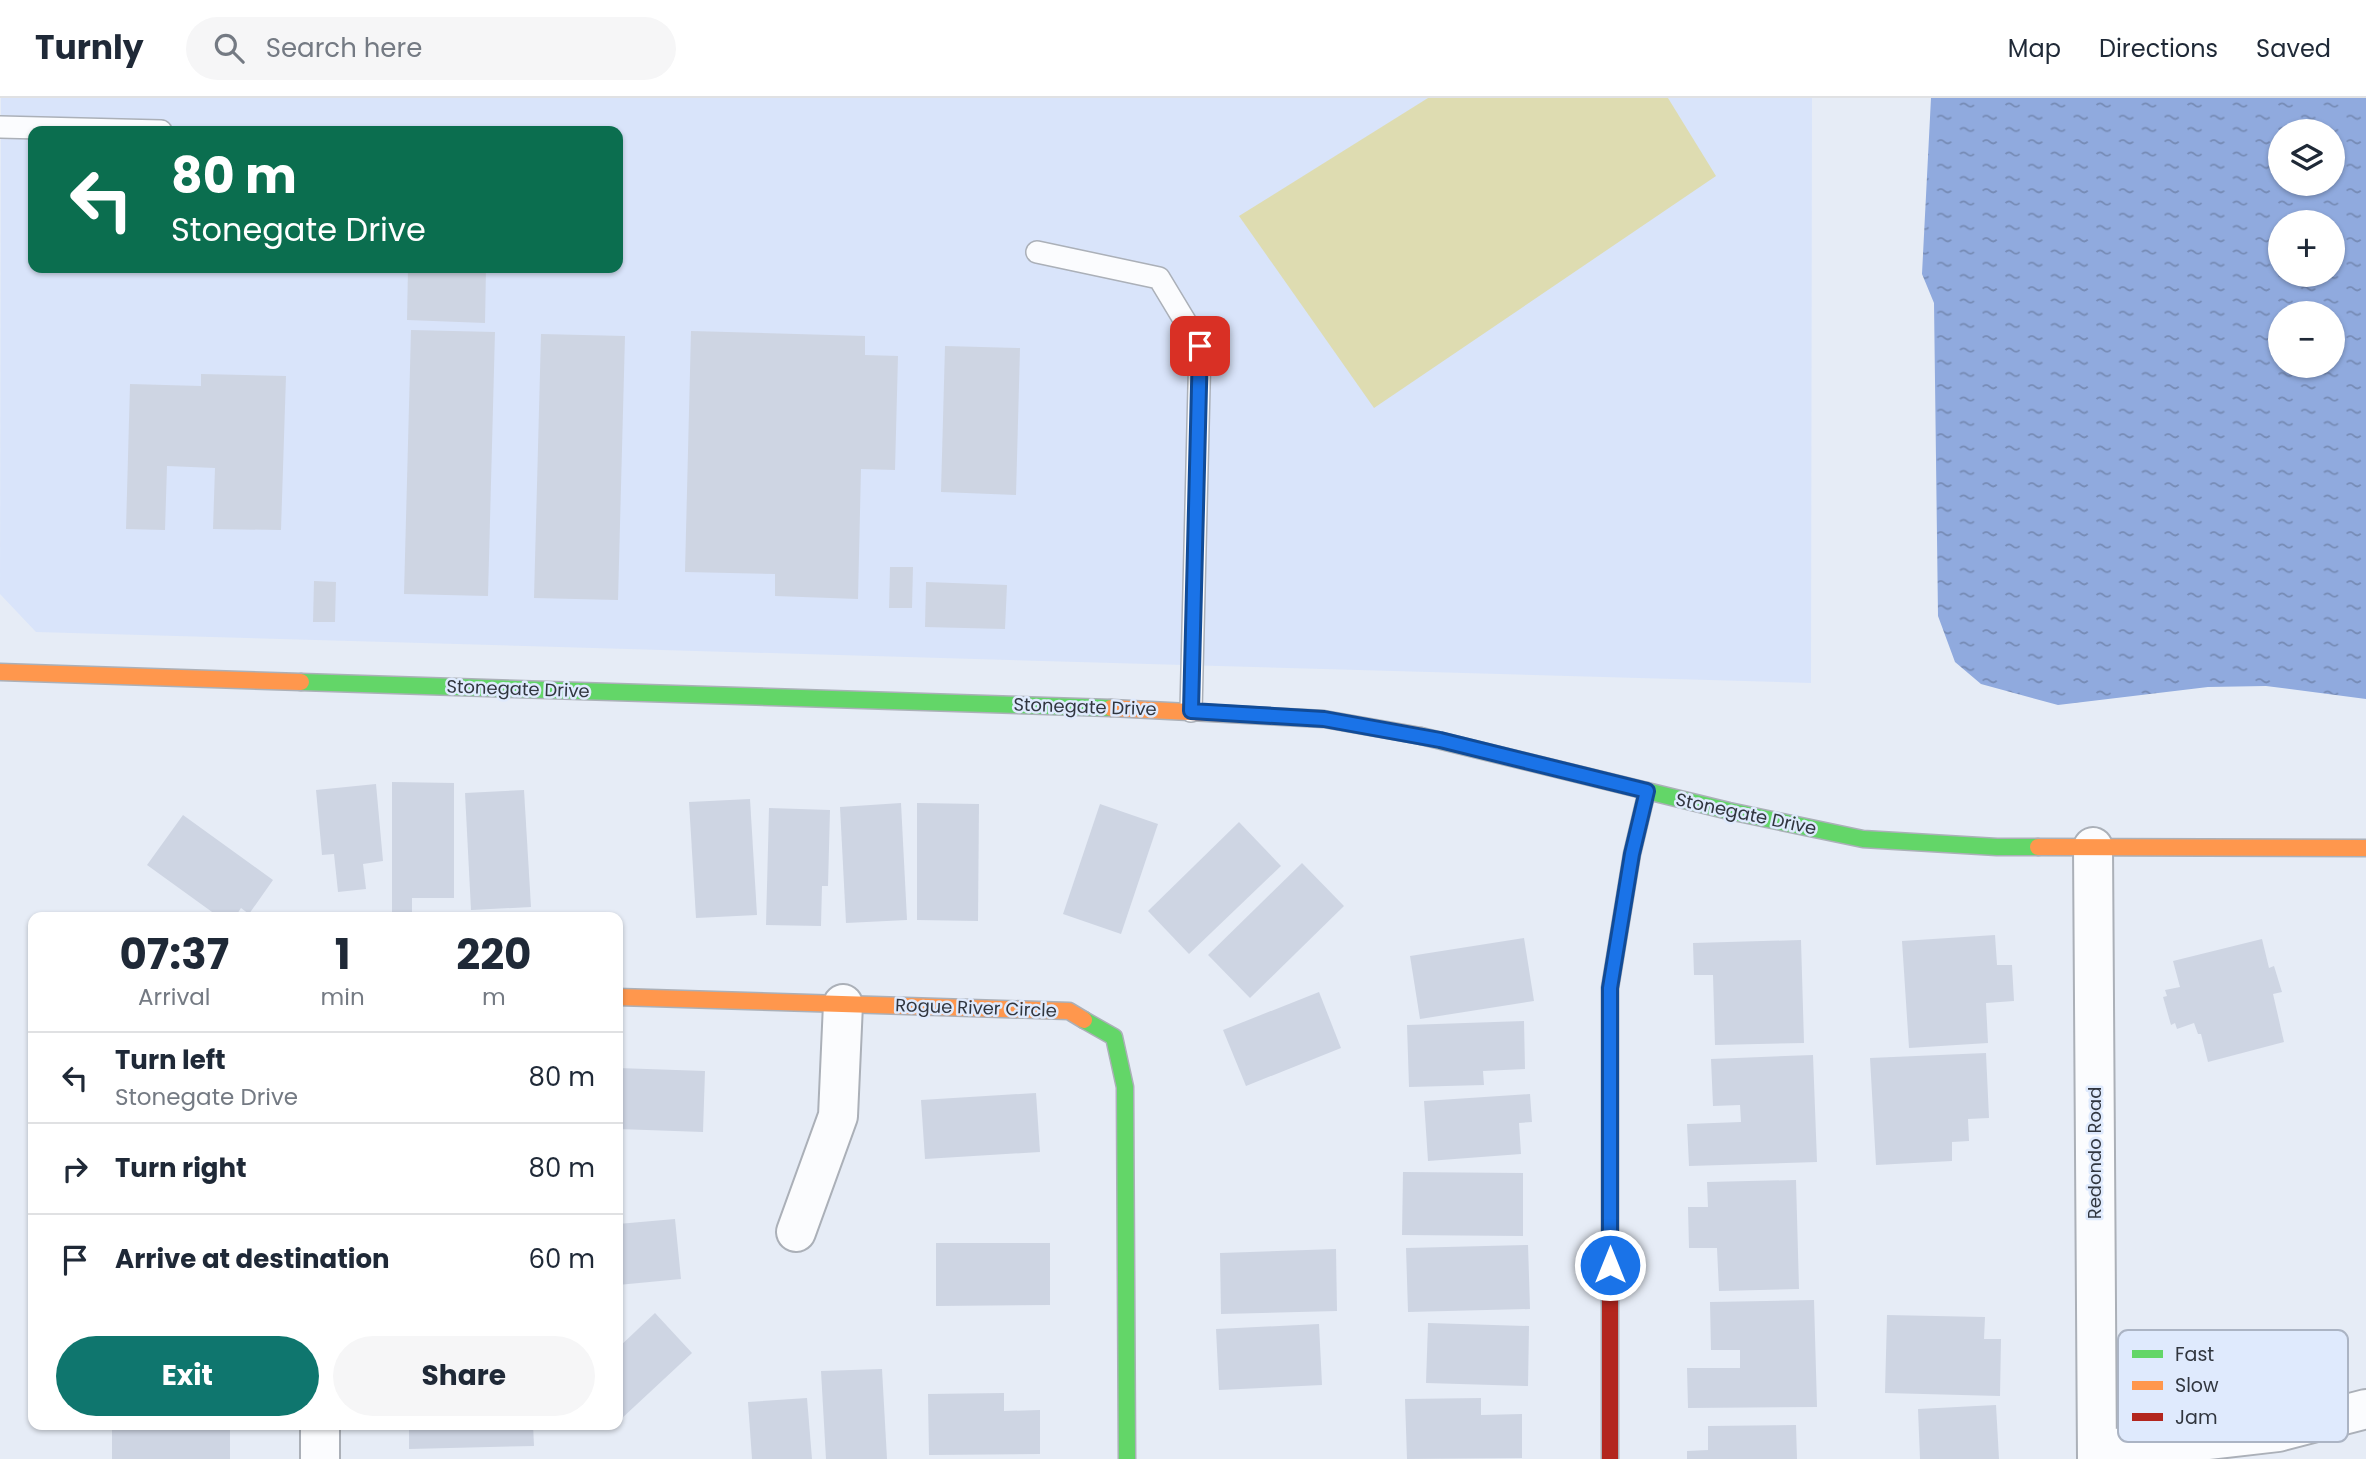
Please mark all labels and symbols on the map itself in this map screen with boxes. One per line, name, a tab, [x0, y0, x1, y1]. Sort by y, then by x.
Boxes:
pin	[1170, 316, 1230, 376]
street label: Stonegate Drive	[446, 674, 590, 703]
street label: Stonegate Drive	[1013, 692, 1157, 721]
street label: Stonegate Drive	[1673, 786, 1819, 841]
street label: Rogue River Circle	[895, 992, 1057, 1023]
street label: Redondo Road	[2082, 1087, 2107, 1219]
position arrow	[1573, 1228, 1647, 1302]
legend	[2118, 1330, 2348, 1442]
text: Fast	[2175, 1341, 2214, 1368]
text: Slow	[2175, 1372, 2219, 1399]
text: Jam	[2175, 1404, 2217, 1431]

